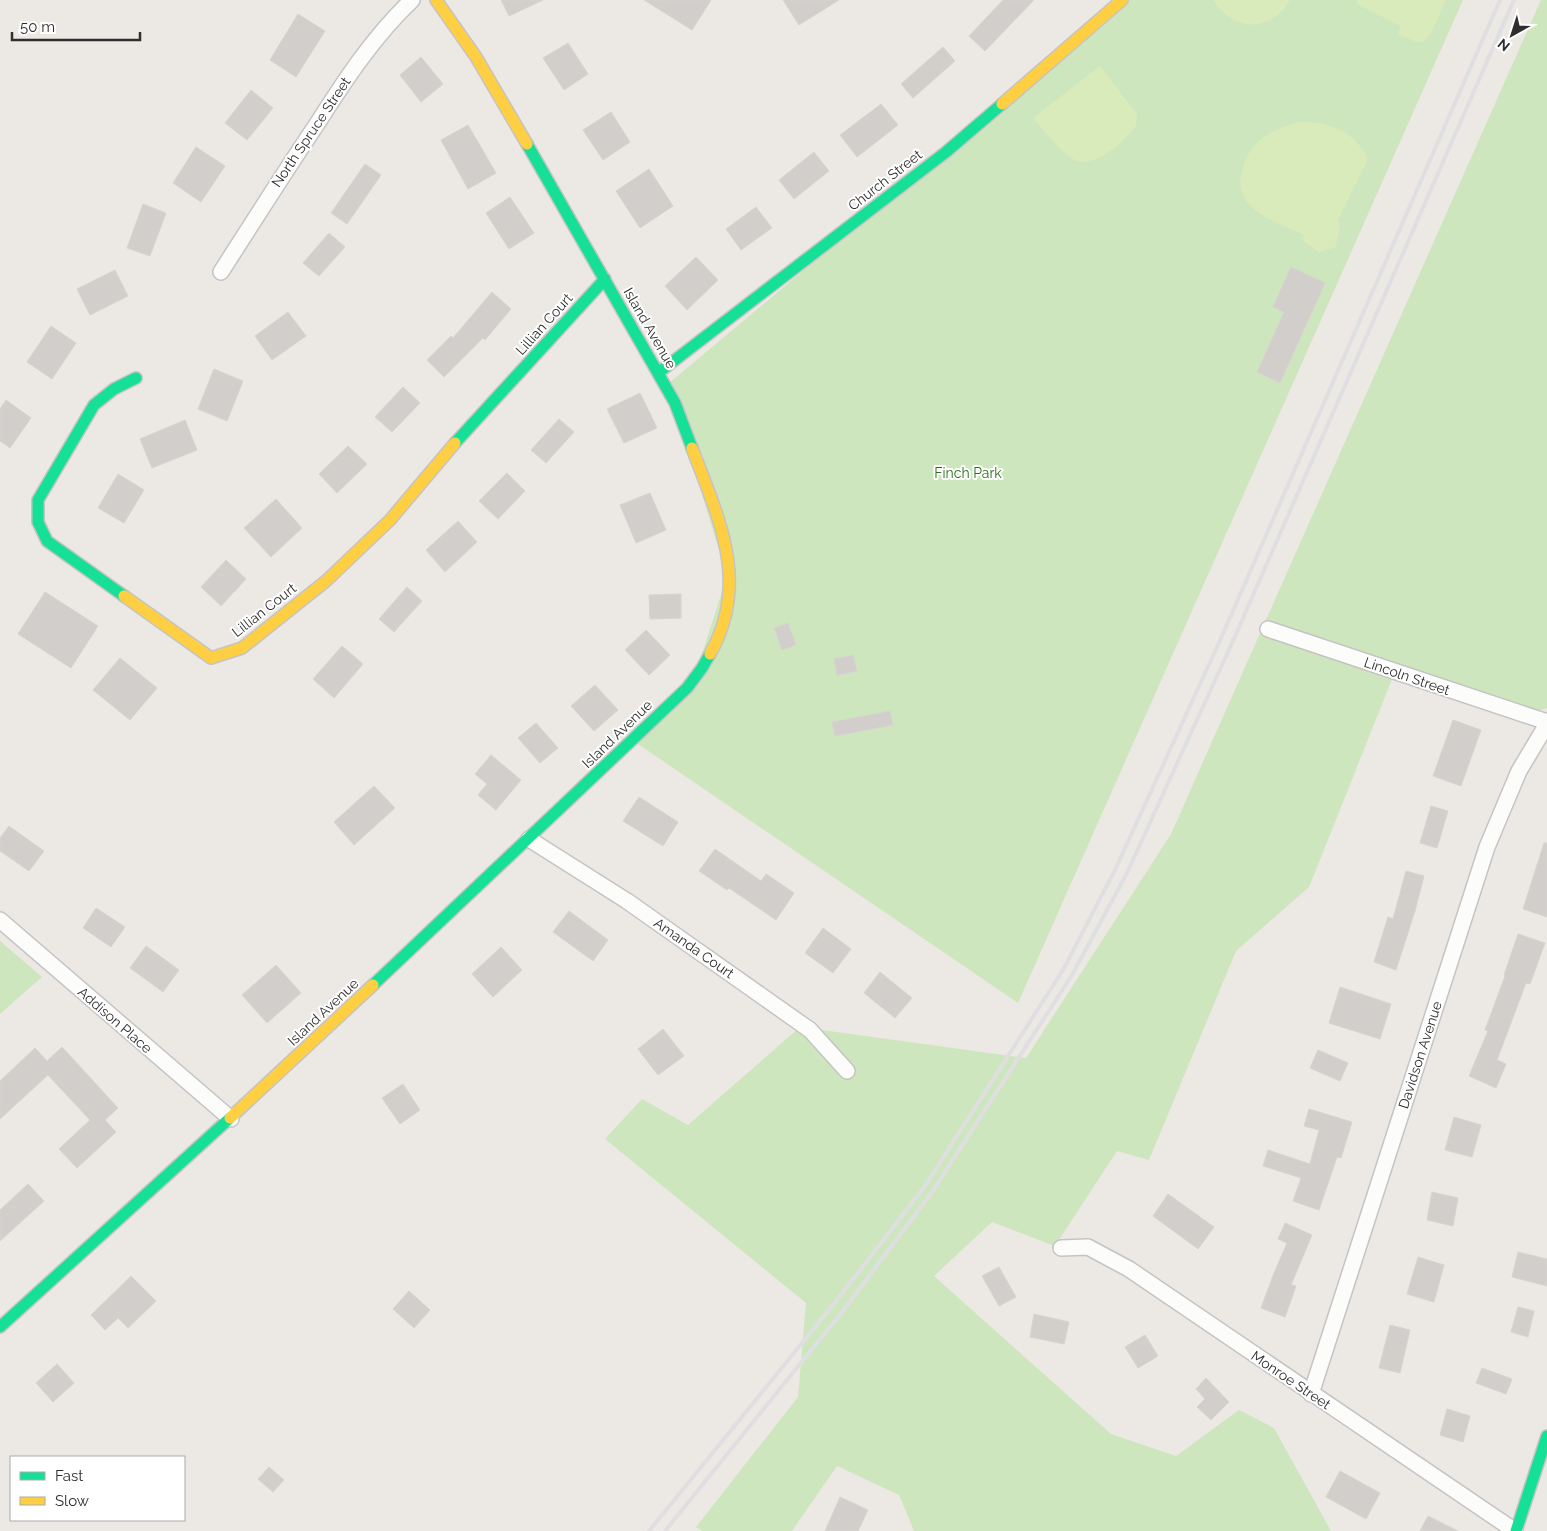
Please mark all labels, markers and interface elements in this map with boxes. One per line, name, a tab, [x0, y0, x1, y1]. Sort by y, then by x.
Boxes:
scale bar	[12, 10, 140, 42]
north arrow	[1487, 10, 1537, 60]
text: 50 m	[20, 18, 55, 36]
text: N	[1495, 36, 1513, 55]
street label: North Spruce Street	[268, 74, 354, 190]
street label: Church Street	[845, 146, 925, 214]
street label: Island Avenue	[620, 285, 680, 371]
street label: Lillian Court	[512, 290, 576, 358]
park label: Finch Park	[934, 465, 1002, 481]
street label: Lillian Court	[229, 580, 300, 640]
street label: Lincoln Street	[1362, 654, 1452, 698]
street label: Island Avenue	[579, 697, 655, 771]
street label: Amanda Court	[651, 915, 737, 982]
street label: Island Avenue	[284, 975, 362, 1049]
street label: Addison Place	[75, 984, 155, 1056]
street label: Davidson Avenue	[1395, 999, 1445, 1111]
street label: Monroe Street	[1248, 1348, 1334, 1413]
legend	[10, 1456, 185, 1521]
text: Fast	[55, 1467, 83, 1485]
text: Slow	[55, 1492, 89, 1510]

